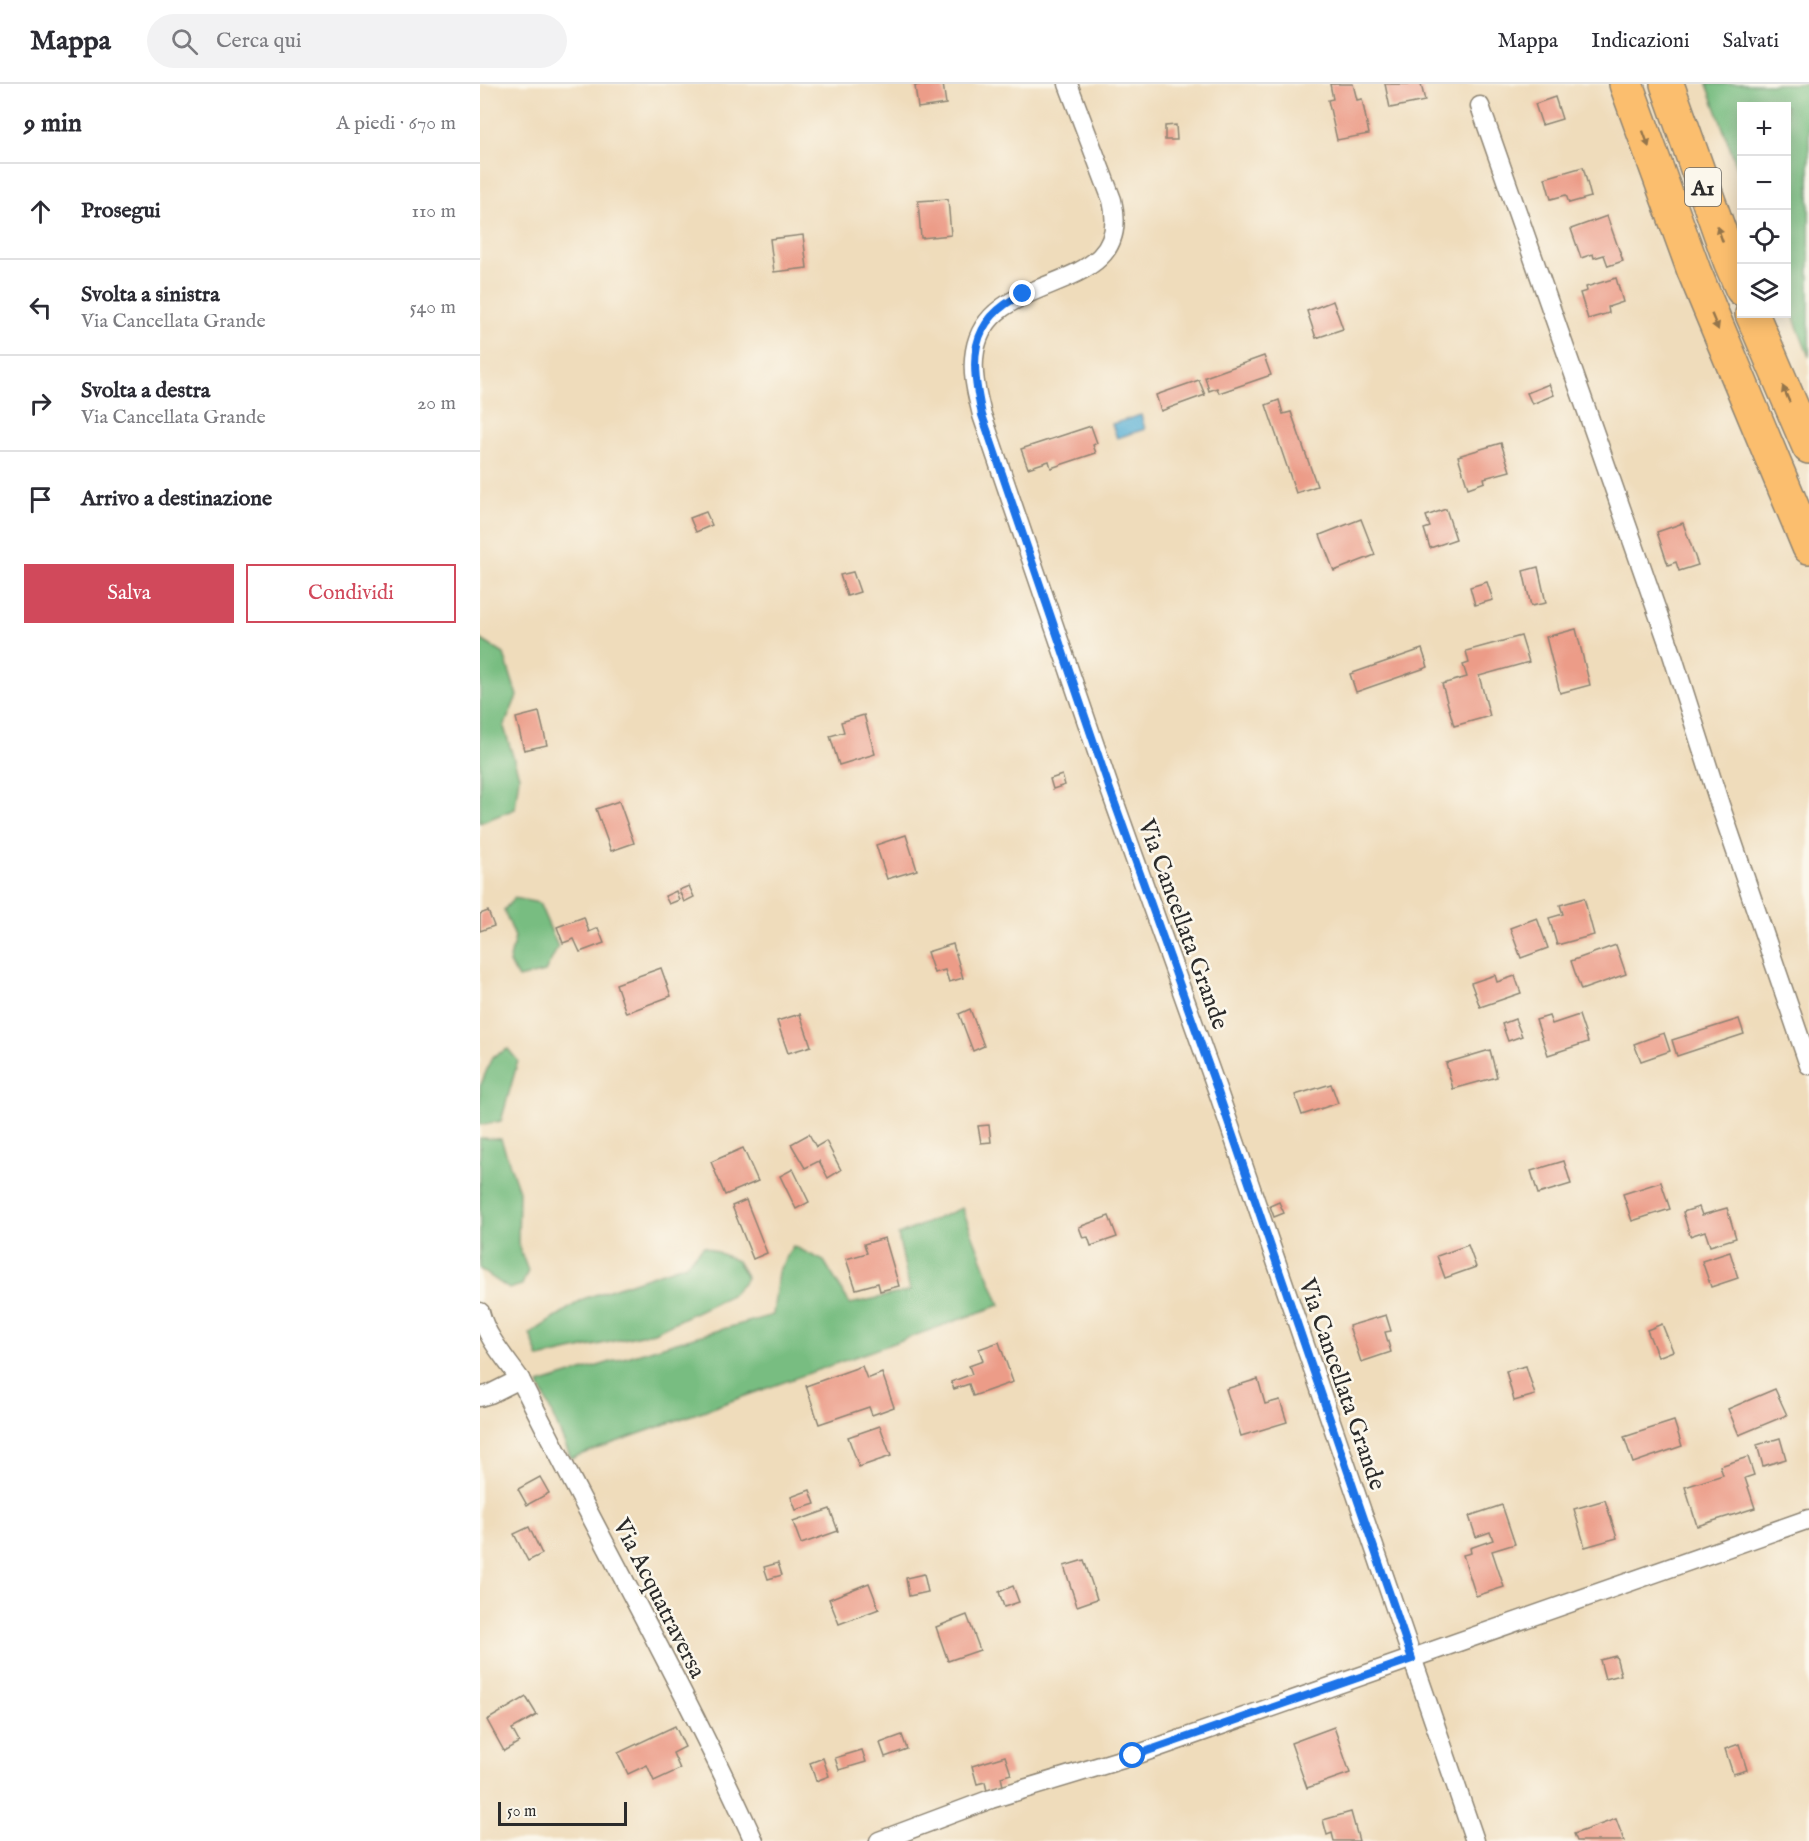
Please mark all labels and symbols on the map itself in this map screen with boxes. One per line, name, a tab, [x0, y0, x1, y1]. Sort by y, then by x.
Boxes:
one-way arrow	[1642, 130, 1652, 148]
road number: A1	[1685, 168, 1721, 206]
one-way arrow	[1715, 225, 1725, 243]
route end	[1009, 280, 1035, 306]
one-way arrow	[1710, 313, 1720, 331]
one-way arrow	[1781, 384, 1791, 402]
street label: Via Cancellata Grande	[1130, 814, 1235, 1034]
street label: Via Cancellata Grande	[1291, 1274, 1392, 1494]
street label: Via Acquatraversa	[605, 1513, 713, 1684]
route start	[1119, 1742, 1145, 1768]
scale bar	[498, 1799, 627, 1826]

